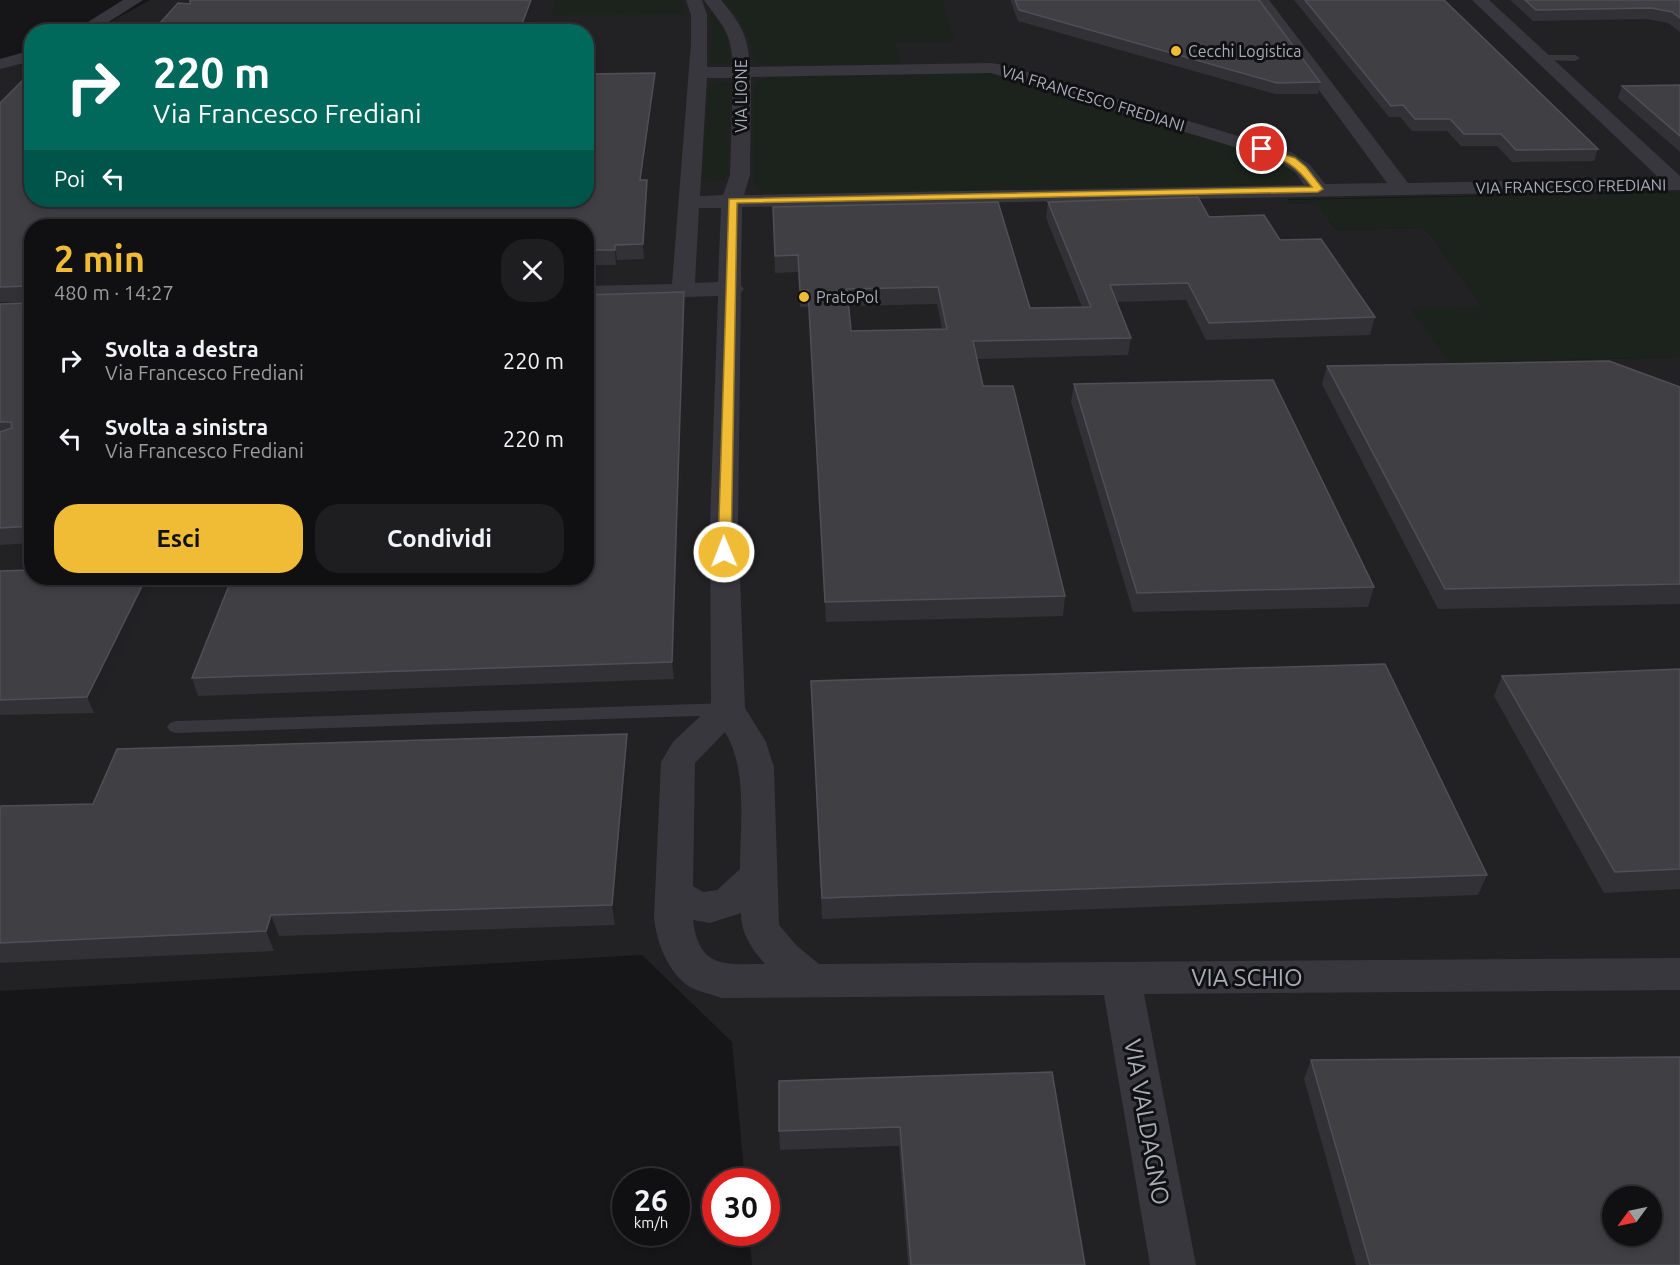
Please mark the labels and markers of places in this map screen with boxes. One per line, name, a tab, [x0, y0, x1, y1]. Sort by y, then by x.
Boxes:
place label: Cecchi Logistica	[1188, 42, 1301, 60]
marker: Cecchi Logistica	[1169, 44, 1183, 58]
pin	[1236, 123, 1287, 174]
place label: PratoPol	[816, 288, 878, 306]
marker: PratoPol	[797, 290, 811, 304]

